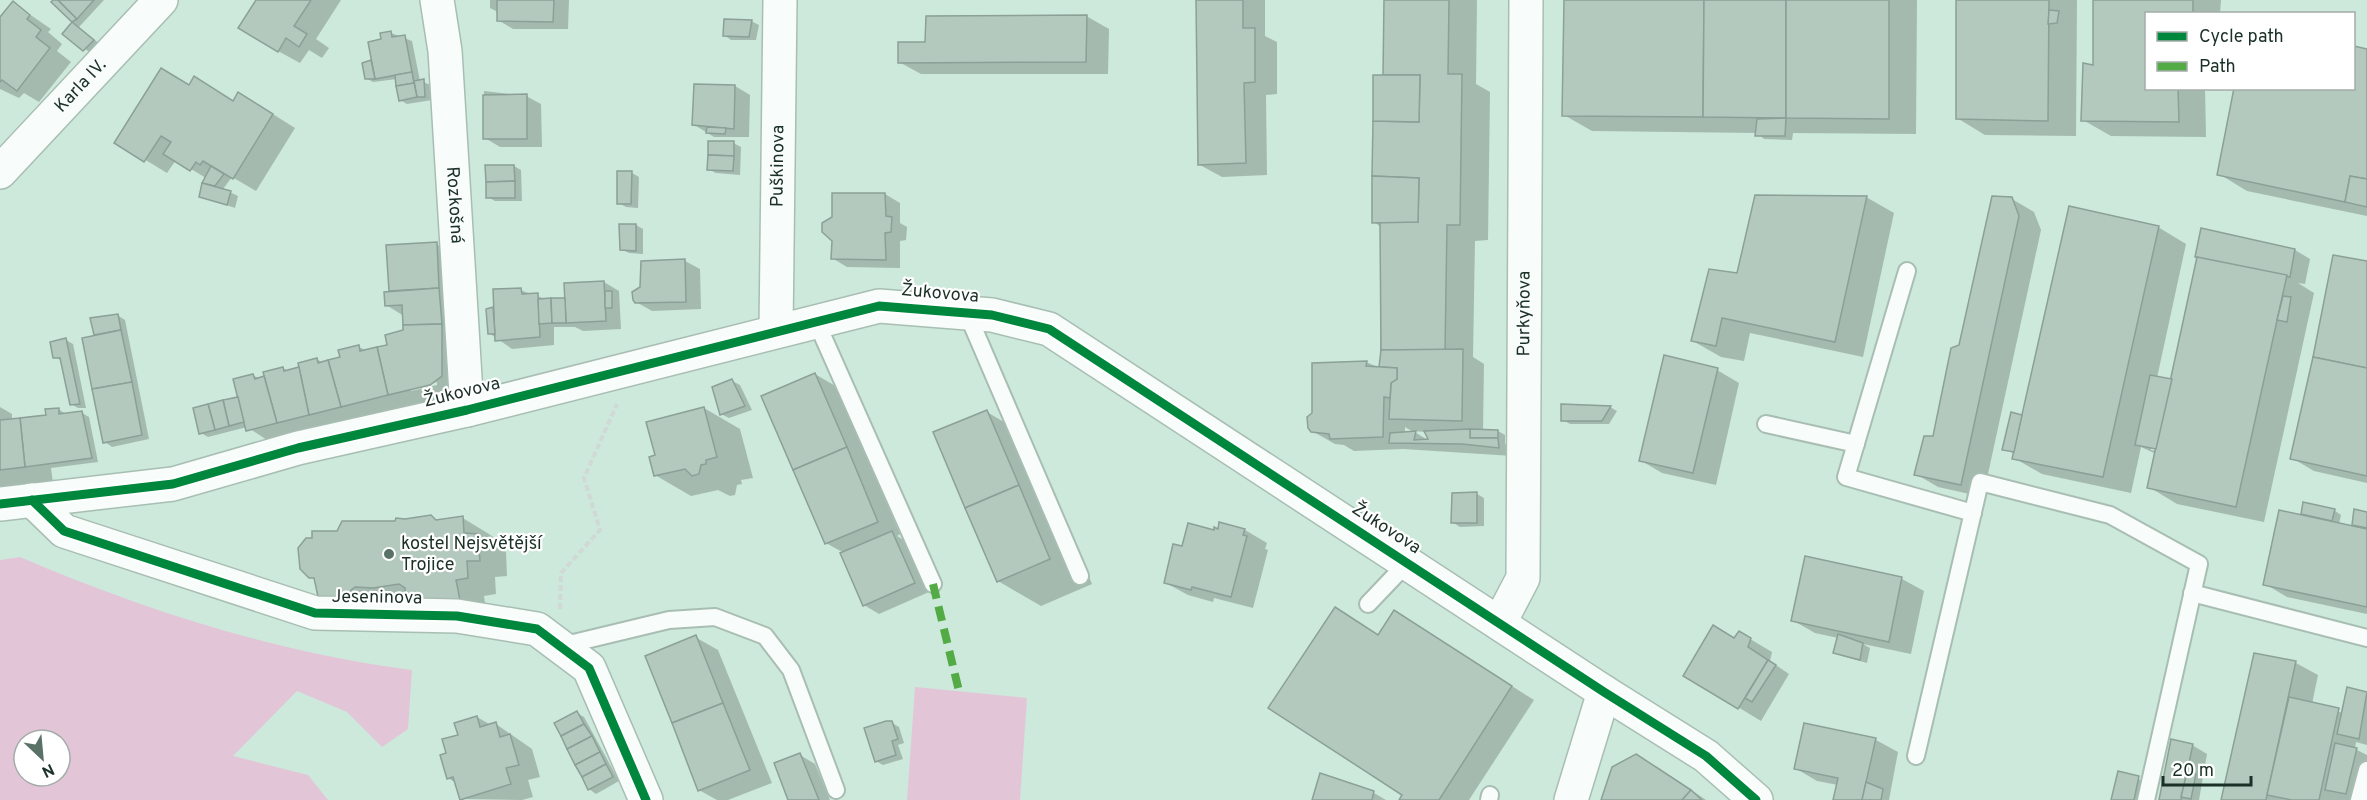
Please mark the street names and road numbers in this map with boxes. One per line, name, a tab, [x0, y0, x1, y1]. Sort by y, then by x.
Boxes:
street label: Karla IV.	[50, 54, 112, 118]
street label: Puškinova	[766, 125, 790, 207]
street label: Rozkošná	[441, 166, 468, 244]
street label: Purkyňova	[1513, 271, 1536, 357]
street label: Žukovova	[900, 277, 980, 309]
street label: Žukovova	[421, 370, 503, 414]
street label: Žukovova	[1347, 496, 1426, 560]
street label: Jeseninova	[331, 586, 423, 610]

